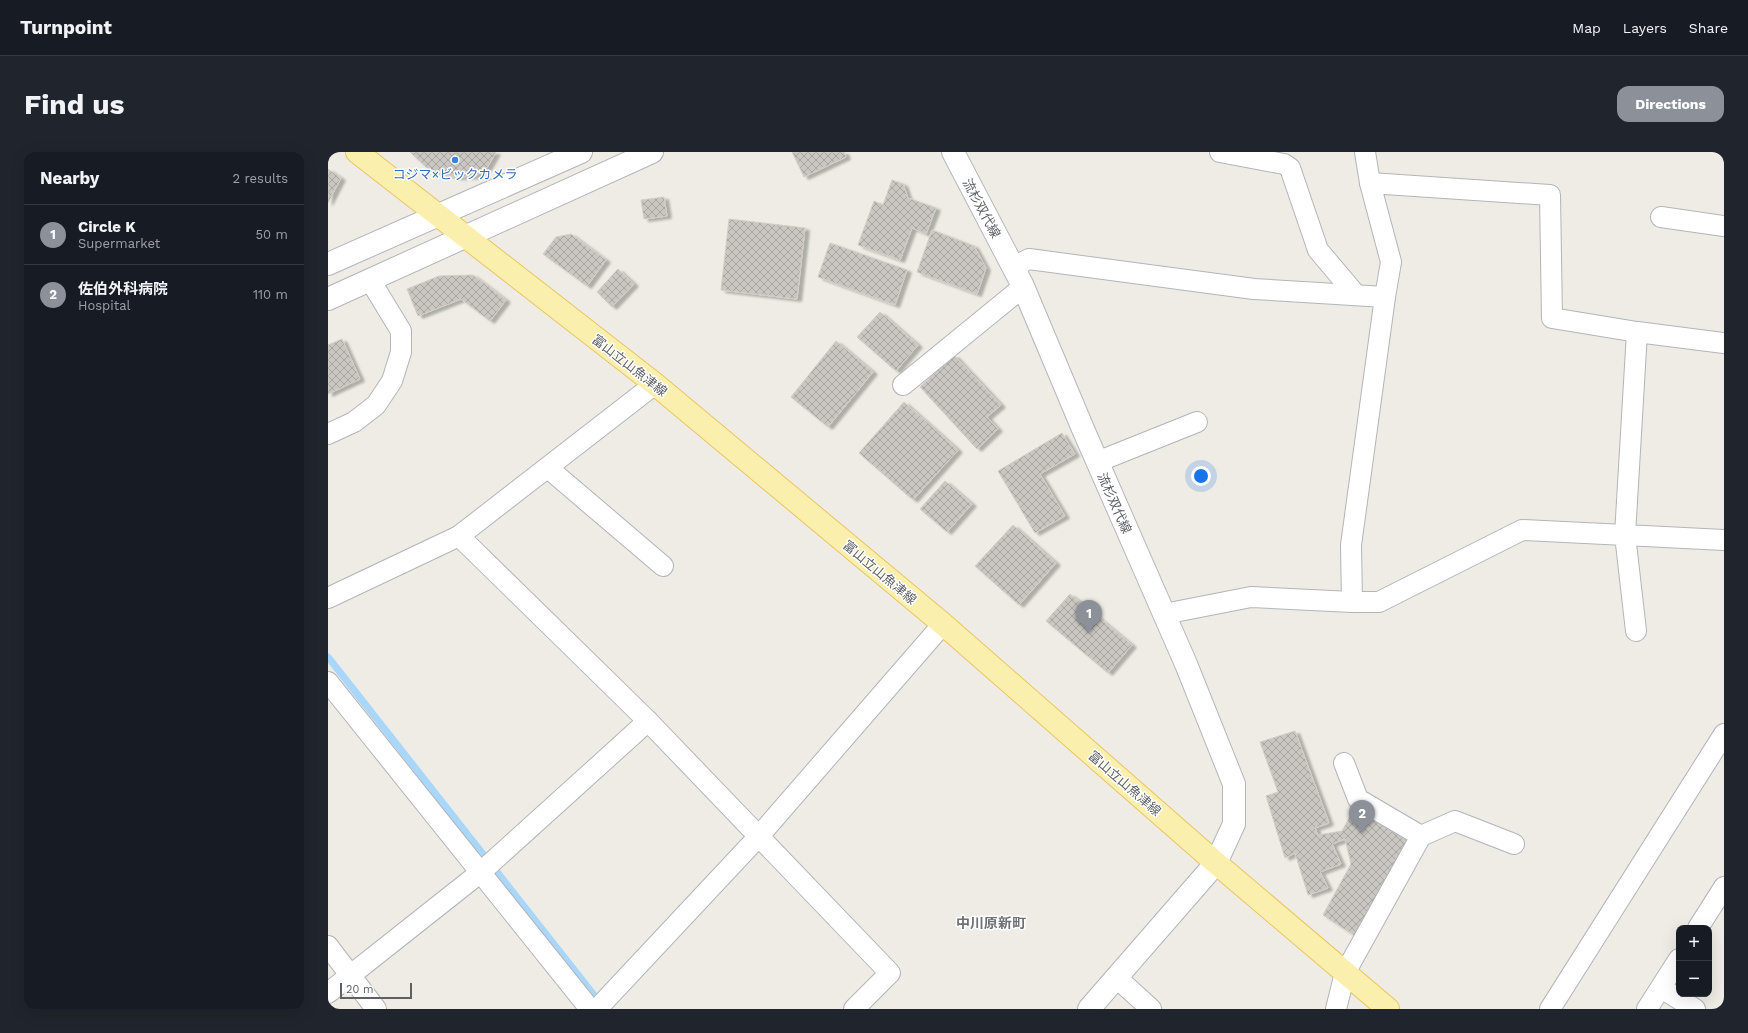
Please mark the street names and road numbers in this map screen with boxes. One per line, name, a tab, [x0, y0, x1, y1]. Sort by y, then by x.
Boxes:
street label: 流杉双代線	[960, 176, 1003, 240]
street label: 富山立山魚津線	[589, 331, 670, 399]
street label: 流杉双代線	[1094, 470, 1135, 536]
street label: 富山立山魚津線	[840, 537, 919, 607]
street label: 富山立山魚津線	[1085, 748, 1164, 819]

